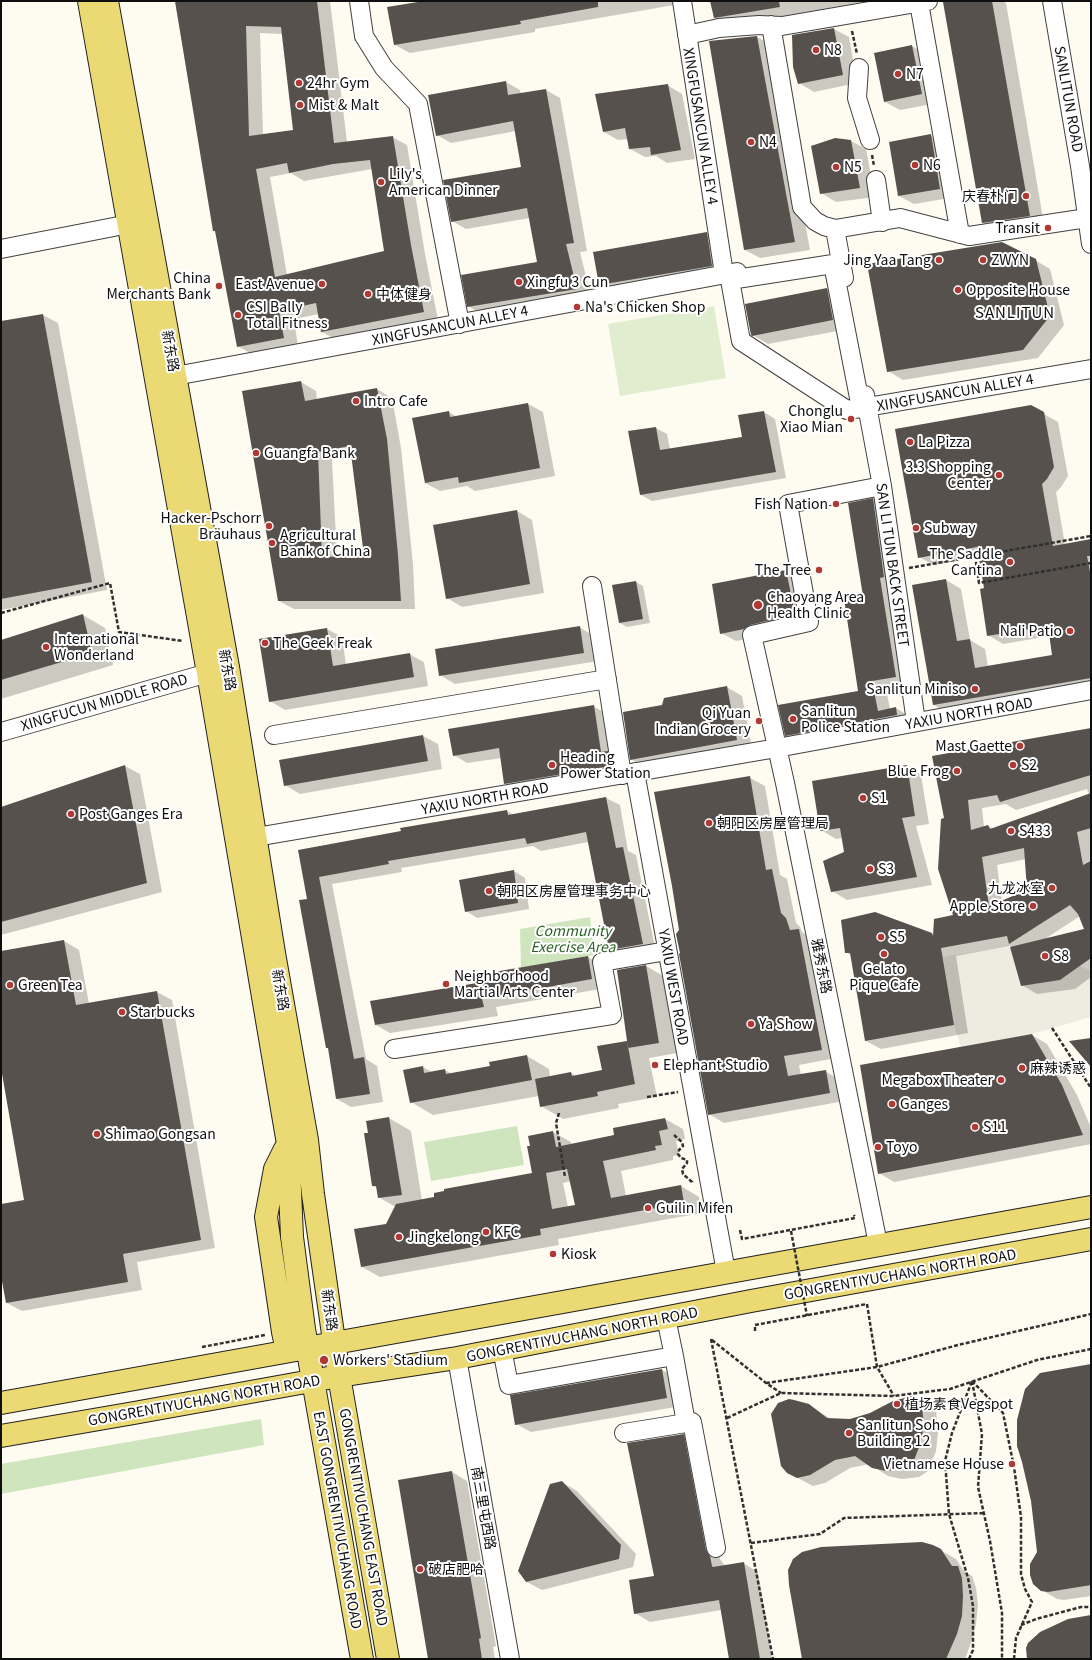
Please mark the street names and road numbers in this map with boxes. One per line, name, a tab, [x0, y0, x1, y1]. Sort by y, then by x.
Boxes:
street label: SANLITUN ROAD	[1051, 45, 1087, 153]
street label: XINGFUSANCUN ALLEY 4	[680, 46, 722, 206]
street label: XINGFUSANCUN ALLEY 4	[370, 302, 530, 348]
street label: 新东路	[159, 329, 183, 373]
street label: XINGFUSANCUN ALLEY 4	[875, 370, 1035, 414]
street label: SAN LI TUN BACK STREET	[873, 482, 913, 648]
street label: 新东路	[216, 648, 240, 692]
street label: XINGFUCUN MIDDLE ROAD	[19, 670, 189, 734]
street label: YAXIU NORTH ROAD	[904, 694, 1034, 732]
street label: YAXIU NORTH ROAD	[420, 779, 550, 817]
street label: YAXIU WEST ROAD	[655, 927, 693, 1047]
street label: 雅秀东路	[808, 937, 836, 995]
street label: 新东路	[269, 968, 293, 1012]
street label: GONGRENTIYUCHANG NORTH ROAD	[783, 1245, 1017, 1303]
street label: 新东路	[319, 1288, 341, 1332]
street label: GONGRENTIYUCHANG NORTH ROAD	[465, 1303, 699, 1365]
street label: GONGRENTIYUCHANG NORTH ROAD	[87, 1371, 321, 1429]
street label: GONGRENTIYUCHANG EAST ROAD	[337, 1407, 391, 1627]
street label: EAST GONGRENTIYUCHANG ROAD	[311, 1410, 365, 1630]
street label: 南三里屯西路	[468, 1465, 500, 1551]

